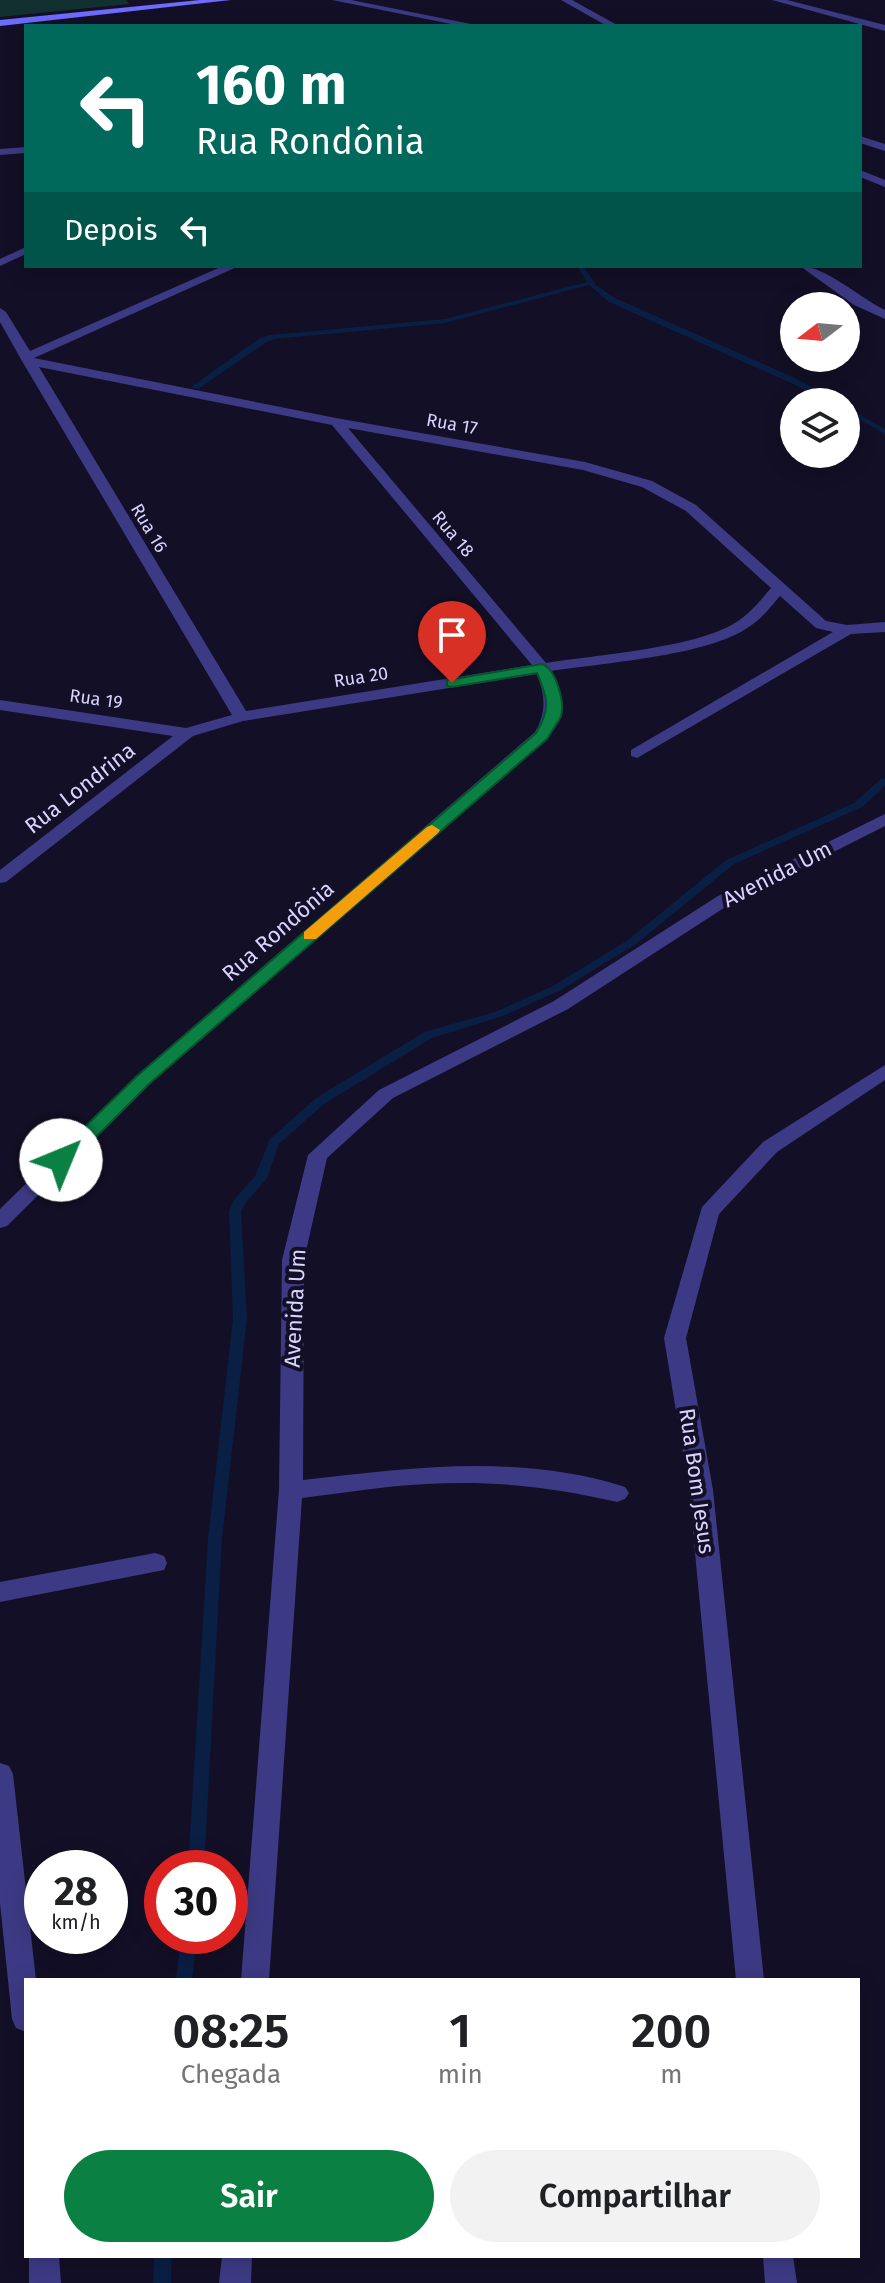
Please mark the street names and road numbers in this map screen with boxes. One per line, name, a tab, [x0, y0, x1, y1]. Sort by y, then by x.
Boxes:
street label: Rua 17	[425, 409, 479, 439]
street label: Rua 16	[126, 499, 172, 557]
street label: Rua 18	[427, 506, 479, 562]
street label: Rua 20	[332, 662, 390, 692]
street label: Rua 19	[68, 684, 124, 714]
street label: Rua Londrina	[19, 736, 141, 840]
street label: Avenida Um	[718, 835, 836, 913]
street label: Rua Rondônia	[216, 875, 340, 987]
street label: Avenida Um	[278, 1248, 312, 1368]
street label: Rua Bom Jesus	[673, 1406, 721, 1556]

